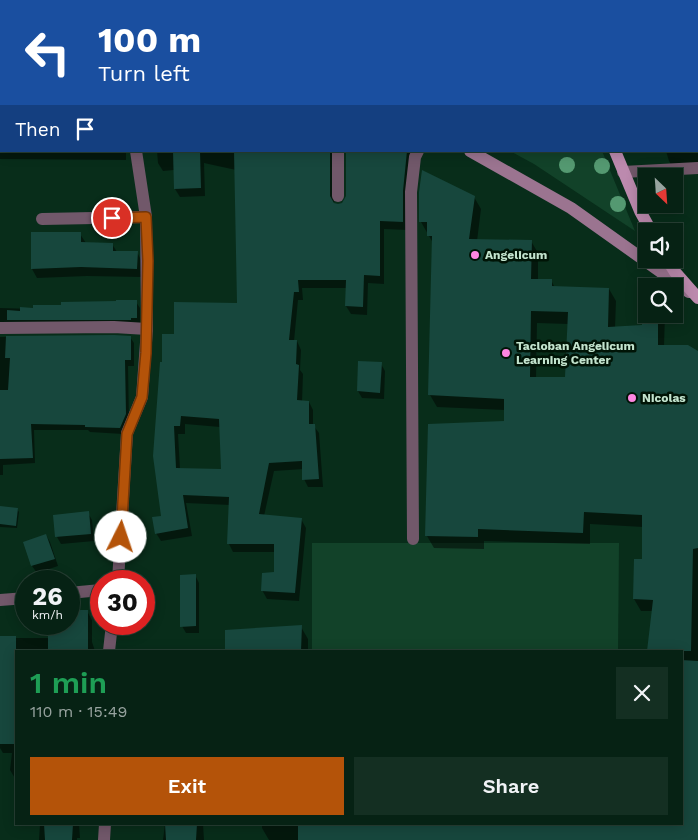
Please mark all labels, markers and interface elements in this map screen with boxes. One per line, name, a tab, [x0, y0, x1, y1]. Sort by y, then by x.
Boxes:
text: 100 m	[98, 19, 201, 61]
icon: left	[15, 20, 80, 85]
text: Turn left	[98, 61, 190, 86]
icon: arrive	[71, 115, 99, 143]
text: Then	[15, 118, 61, 141]
north arrow	[638, 168, 682, 212]
map controls	[638, 168, 683, 323]
pin	[91, 197, 133, 239]
icon: arrive	[98, 204, 126, 232]
button: sound	[638, 223, 683, 268]
place label: Angelicum	[485, 248, 547, 262]
marker: Angelicum	[469, 249, 481, 261]
button: search	[638, 278, 683, 323]
place label: Tacloban Angelicum Learning Center	[516, 339, 635, 367]
marker: Tacloban Angelicum Learning Center	[500, 347, 512, 359]
place label: Nicolas	[642, 391, 686, 405]
marker: Nicolas	[626, 392, 638, 404]
position arrow	[94, 510, 146, 562]
speed limit sign: 30	[90, 570, 155, 635]
text: 26	[32, 582, 63, 611]
text: km/h	[32, 608, 63, 622]
text: 1 min	[30, 665, 107, 700]
button: close	[616, 667, 668, 719]
text: 110 m · 15:49	[30, 702, 127, 721]
button: Exit	[30, 757, 344, 815]
button: Share	[354, 757, 668, 815]

